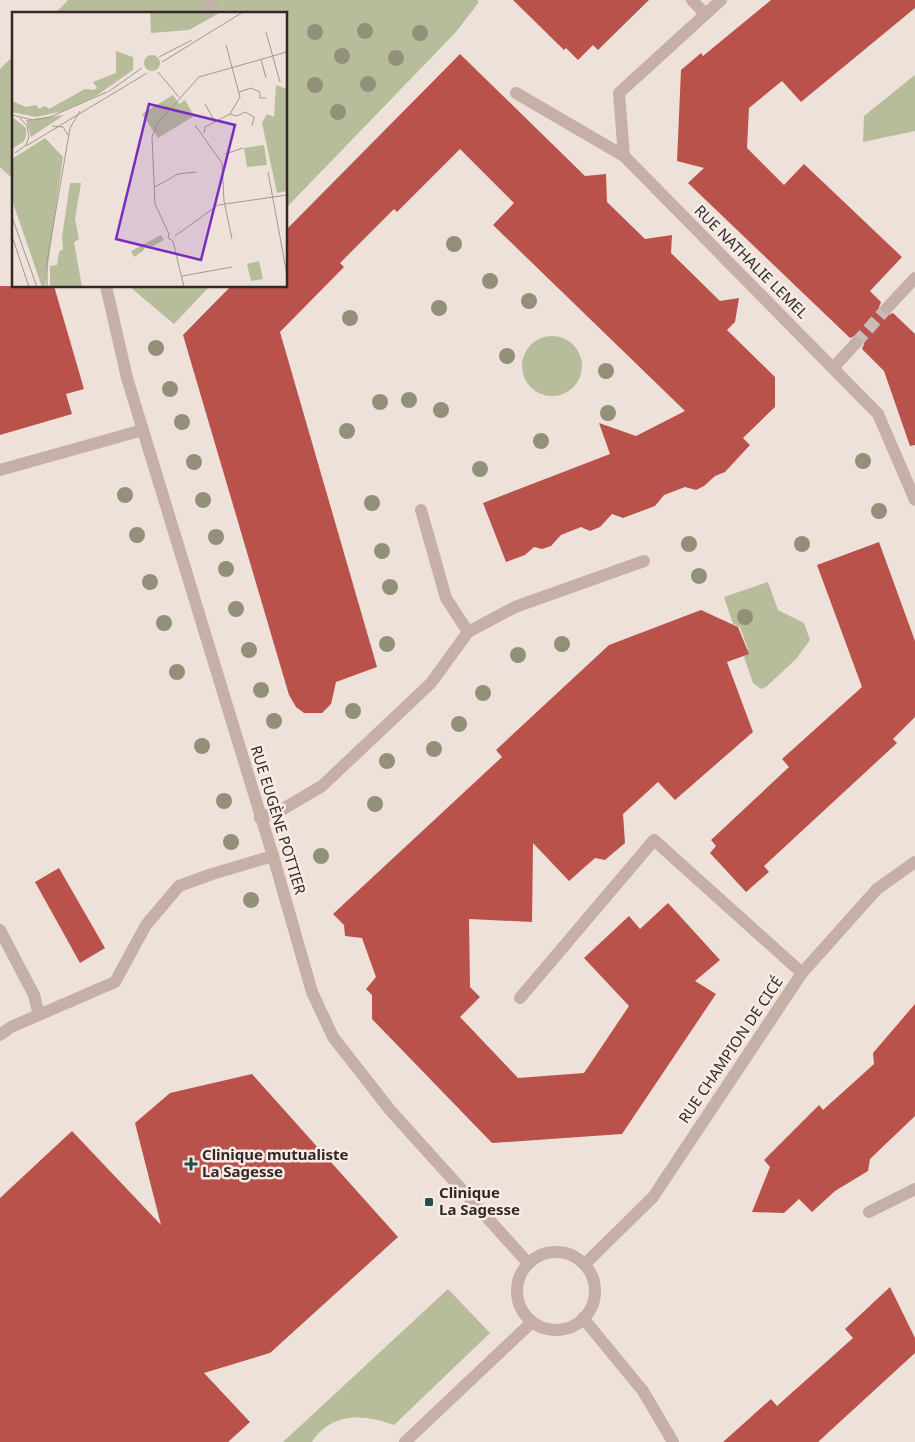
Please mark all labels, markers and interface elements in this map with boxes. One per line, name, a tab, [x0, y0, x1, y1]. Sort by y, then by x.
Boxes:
inset map	[12, 12, 288, 288]
street label: RUE NATHALIE LEMEL	[691, 200, 813, 322]
street label: RUE EUGÈNE POTTIER	[247, 743, 311, 897]
street label: RUE CHAMPION DE CICÉ	[673, 972, 787, 1127]
place label: Clinique mutualiste La Sagesse	[202, 1144, 349, 1181]
marker: Clinique mutualiste La Sagesse	[184, 1157, 198, 1171]
place label: Clinique La Sagesse	[439, 1182, 520, 1219]
marker: Clinique La Sagesse	[423, 1196, 435, 1208]

